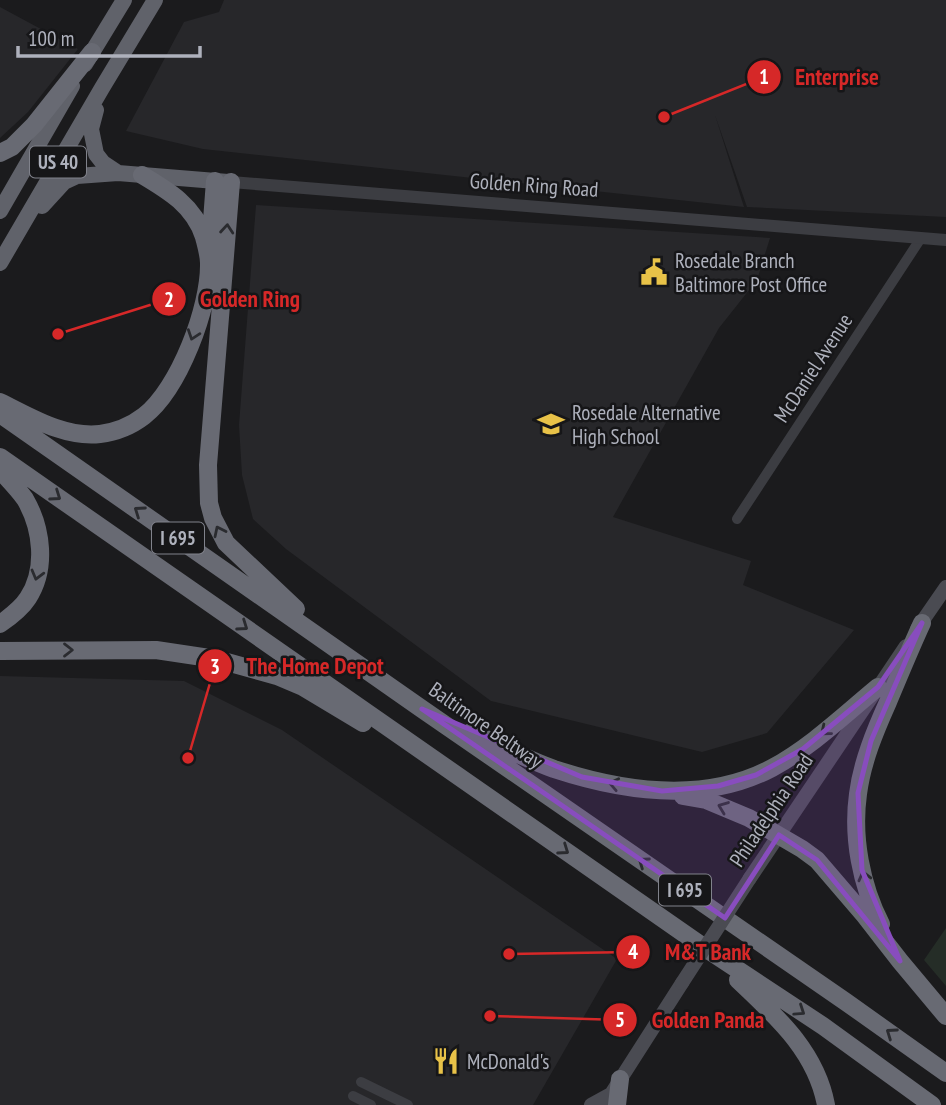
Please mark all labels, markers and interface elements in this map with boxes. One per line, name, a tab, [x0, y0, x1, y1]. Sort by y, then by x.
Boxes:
scale bar	[18, 14, 200, 58]
text: 100 m	[28, 25, 74, 52]
callout: Enterprise	[746, 55, 893, 99]
text: Enterprise	[795, 62, 879, 91]
text: 1	[759, 63, 769, 90]
road number: US 40	[30, 146, 86, 178]
street label: Golden Ring Road	[469, 167, 599, 203]
one-way arrow	[219, 223, 234, 234]
place label: Rosedale Branch Baltimore Post Office	[675, 247, 827, 298]
public building icon: Rosedale Branch Baltimore Post Office	[639, 257, 669, 287]
callout: Golden Ring	[151, 277, 314, 321]
text: Golden Ring	[200, 284, 300, 313]
text: 2	[164, 286, 174, 313]
street label: McDaniel Avenue	[768, 308, 858, 428]
one-way arrow	[187, 329, 201, 341]
place label: Rosedale Alternative High School	[572, 399, 721, 450]
school or university icon: Rosedale Alternative High School	[536, 409, 566, 439]
one-way arrow	[48, 488, 61, 500]
one-way arrow	[134, 507, 147, 519]
road number: I 695	[152, 523, 204, 554]
one-way arrow	[214, 526, 228, 538]
one-way arrow	[31, 569, 45, 581]
one-way arrow	[235, 618, 248, 630]
one-way arrow	[63, 642, 74, 658]
callout: The Home Depot	[198, 644, 398, 688]
text: The Home Depot	[246, 651, 384, 680]
text: 3	[210, 653, 220, 680]
street label: Baltimore Beltway	[424, 676, 548, 774]
one-way arrow	[821, 722, 833, 735]
street label: Philadelphia Road	[723, 748, 819, 872]
one-way arrow	[608, 778, 620, 793]
one-way arrow	[718, 801, 730, 815]
one-way arrow	[556, 842, 569, 854]
one-way arrow	[638, 858, 651, 870]
one-way arrow	[858, 871, 872, 883]
road number: I 695	[659, 874, 711, 906]
callout: M&T Bank	[615, 930, 765, 974]
text: M&T Bank	[665, 937, 752, 966]
text: 4	[628, 938, 638, 965]
callout: Golden Panda	[603, 998, 778, 1042]
one-way arrow	[792, 1003, 805, 1016]
text: Golden Panda	[652, 1005, 764, 1034]
text: 5	[615, 1006, 625, 1033]
one-way arrow	[886, 1029, 899, 1041]
restaurant icon: McDonald's	[431, 1046, 461, 1076]
place label: McDonald's	[467, 1048, 549, 1075]

